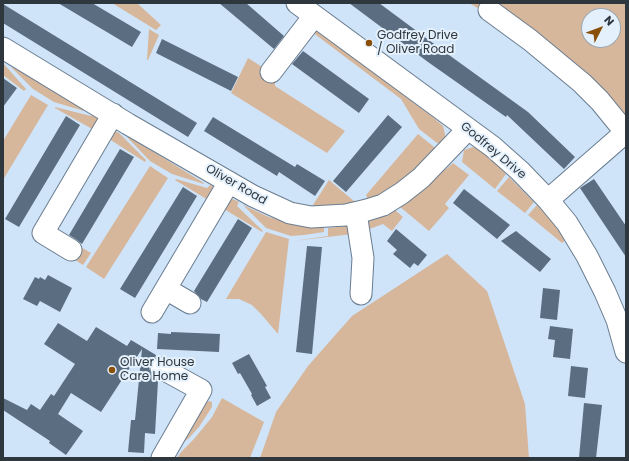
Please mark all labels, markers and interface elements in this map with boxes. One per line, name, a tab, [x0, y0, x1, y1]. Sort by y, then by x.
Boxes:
north arrow	[581, 8, 621, 48]
text: N	[600, 12, 618, 29]
place label: Godfrey Drive / Oliver Road	[377, 29, 458, 57]
marker: Godfrey Drive / Oliver Road	[364, 38, 374, 48]
street label: Godfrey Drive	[457, 119, 529, 183]
street label: Oliver Road	[203, 162, 269, 208]
place label: Oliver House Care Home	[120, 356, 195, 384]
marker: Oliver House Care Home	[107, 365, 117, 375]

